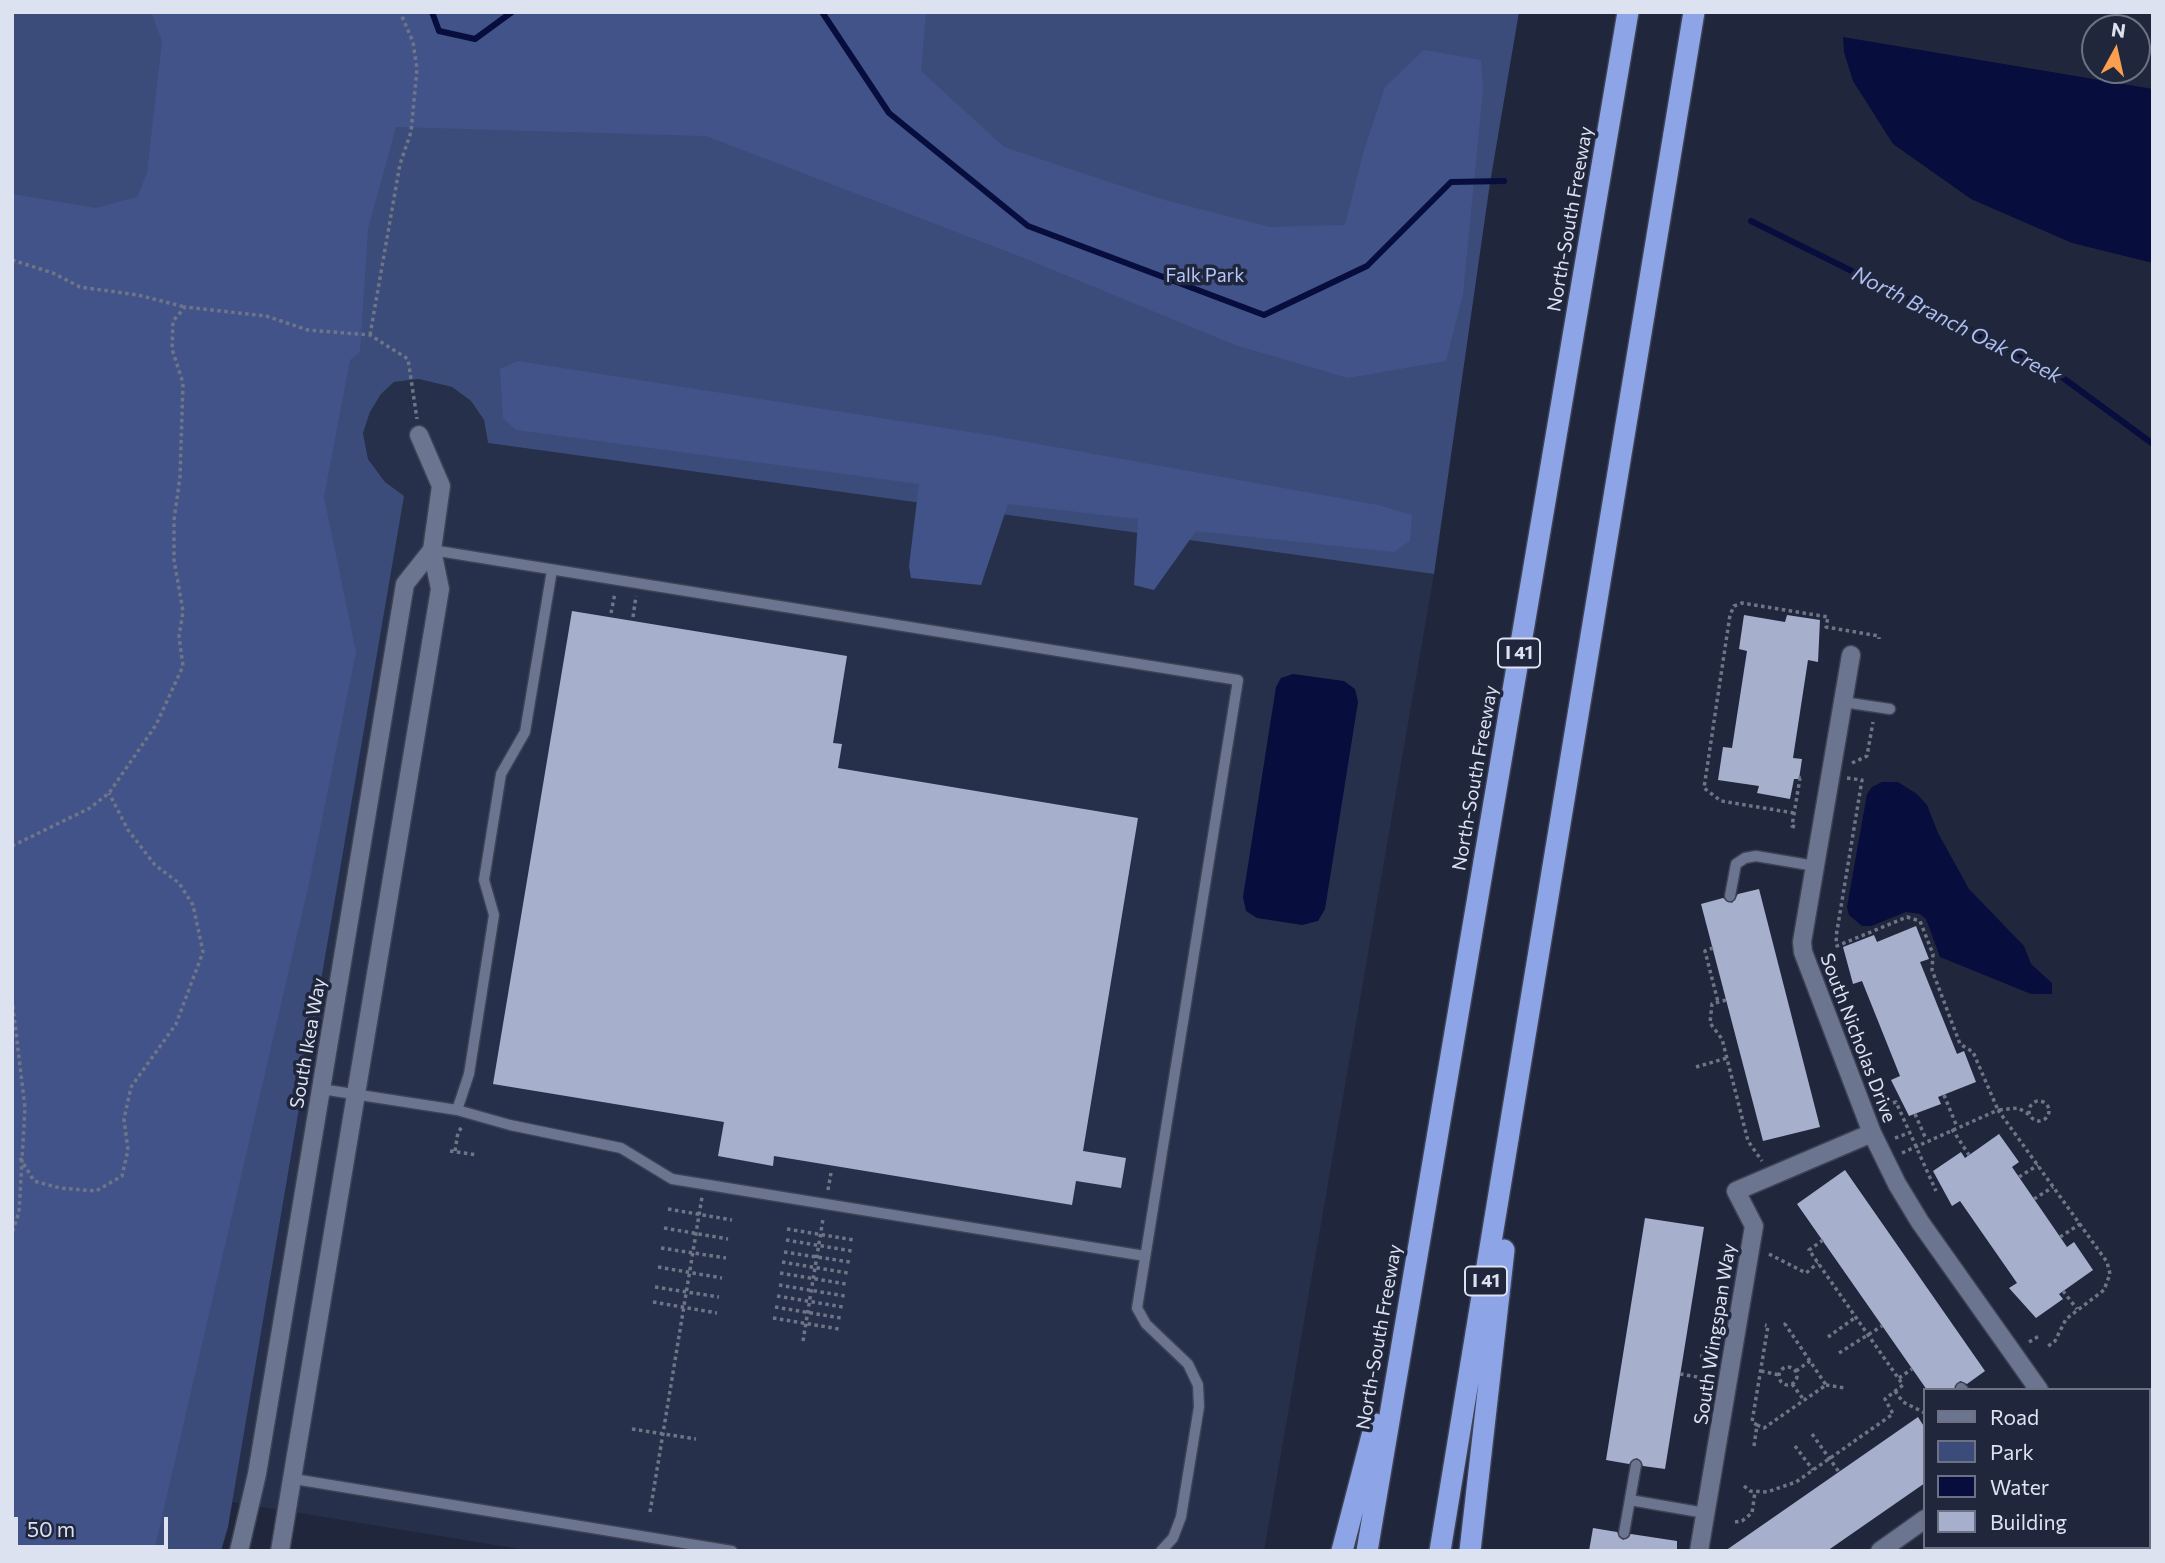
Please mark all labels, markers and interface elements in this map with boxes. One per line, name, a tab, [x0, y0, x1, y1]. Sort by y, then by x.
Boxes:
north arrow	[2081, 14, 2151, 84]
text: N	[2110, 17, 2127, 42]
street label: North-South Freeway	[1542, 125, 1598, 313]
water label: North Branch Oak Creek	[1848, 261, 2066, 389]
park label: Falk Park	[1166, 265, 1244, 287]
road number: I 41	[1498, 638, 1540, 668]
street label: North-South Freeway	[1447, 684, 1503, 872]
street label: South Nicholas Drive	[1815, 950, 1901, 1126]
street label: South Ikea Way	[285, 976, 331, 1110]
street label: South Wingspan Way	[1689, 1242, 1741, 1426]
street label: North-South Freeway	[1351, 1243, 1407, 1431]
road number: I 41	[1465, 1266, 1507, 1296]
legend	[1924, 1388, 2151, 1549]
text: Road	[1990, 1404, 2039, 1429]
text: Park	[1990, 1439, 2034, 1464]
text: Water	[1990, 1474, 2049, 1499]
scale bar	[18, 1504, 172, 1548]
text: Building	[1990, 1509, 2067, 1534]
text: 50 m	[27, 1516, 75, 1541]

